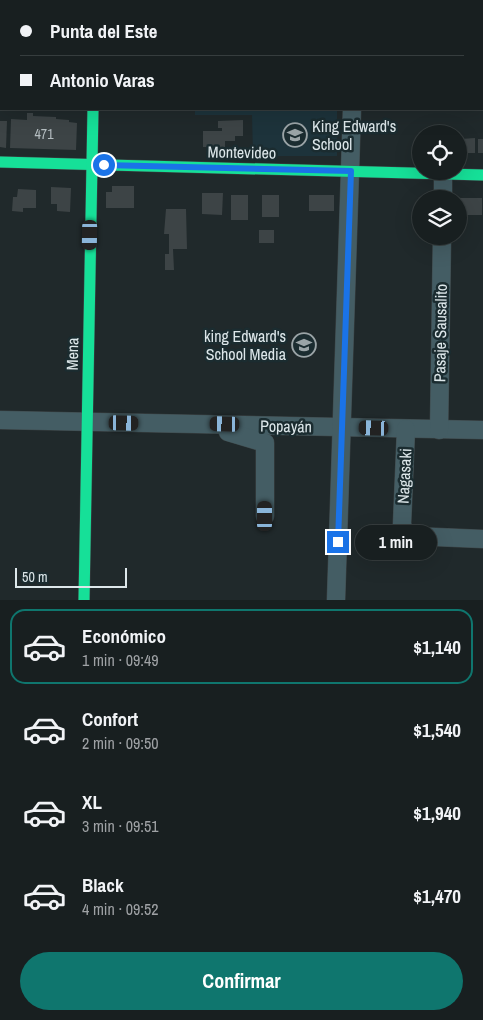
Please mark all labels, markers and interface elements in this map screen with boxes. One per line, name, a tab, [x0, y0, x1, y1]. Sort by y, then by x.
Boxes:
text: Punta del Este	[50, 18, 157, 44]
text: Antonio Varas	[50, 67, 155, 93]
place label: King Edward's School	[312, 115, 396, 155]
school or university icon: King Edward's School	[282, 122, 308, 148]
house number: 471	[34, 125, 54, 143]
map controls	[412, 125, 467, 245]
button: locate	[412, 125, 467, 180]
street label: Montevideo	[208, 140, 276, 164]
route start	[93, 154, 115, 176]
button: layers	[412, 190, 467, 245]
car	[82, 220, 97, 250]
street label: Pasaje Sausalito	[428, 284, 452, 382]
place label: king Edward's School Media	[204, 325, 287, 365]
school or university icon: king Edward's School Media	[291, 332, 317, 358]
street label: Mena	[61, 337, 83, 371]
car	[108, 415, 139, 431]
street label: Popayán	[260, 415, 312, 437]
car	[209, 416, 240, 432]
car	[358, 420, 389, 436]
street label: Nagasaki	[392, 448, 416, 504]
car	[257, 501, 272, 531]
callout: 1 min	[356, 524, 438, 560]
route end	[327, 531, 349, 553]
text: 1 min	[379, 531, 413, 553]
scale bar	[15, 565, 128, 588]
text: 50 m	[22, 568, 48, 586]
text: Económico	[82, 623, 166, 649]
icon: car	[22, 624, 67, 669]
text: $1,140	[413, 634, 461, 660]
text: 1 min · 09:49	[82, 649, 159, 671]
text: Confort	[82, 706, 138, 732]
icon: car	[22, 707, 67, 752]
text: $1,540	[413, 717, 461, 743]
text: 2 min · 09:50	[82, 732, 159, 754]
text: XL	[82, 789, 102, 815]
icon: car	[22, 790, 67, 835]
text: $1,940	[413, 800, 461, 826]
text: 3 min · 09:51	[82, 815, 159, 837]
text: Black	[82, 872, 124, 898]
icon: car	[22, 873, 67, 918]
text: $1,470	[413, 883, 461, 909]
text: 4 min · 09:52	[82, 898, 159, 920]
button: Confirmar	[20, 952, 463, 1010]

